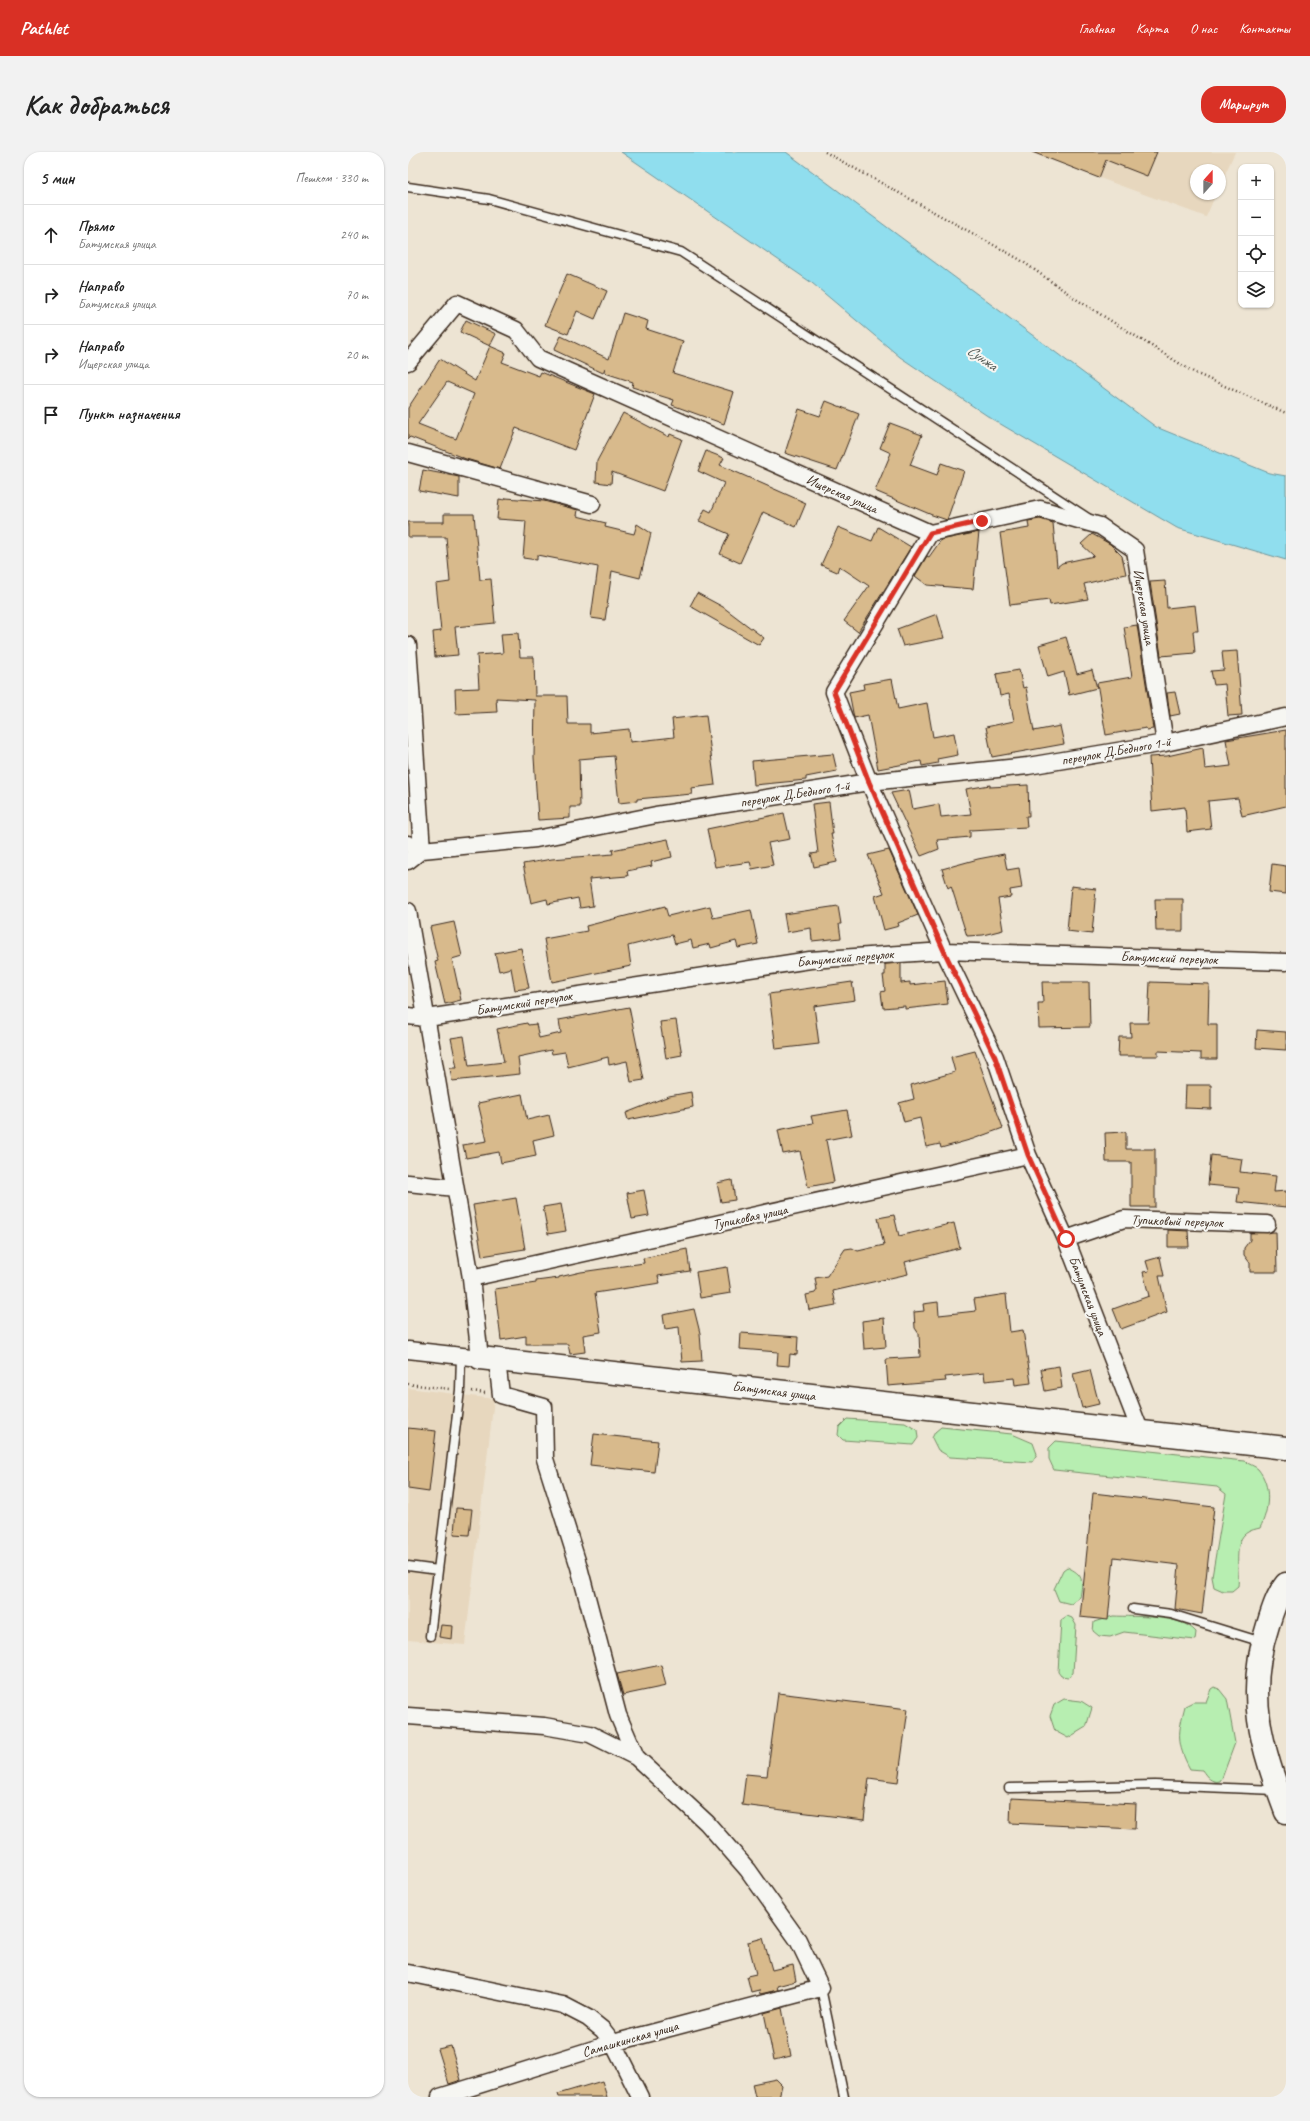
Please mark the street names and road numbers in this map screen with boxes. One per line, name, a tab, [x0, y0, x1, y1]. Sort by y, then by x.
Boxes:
street label: Ищерская улица	[804, 471, 881, 518]
street label: Ищерская улица	[1130, 568, 1159, 647]
street label: переулок Д.Бедного 1-й	[1060, 733, 1173, 769]
street label: переулок Д.Бедного 1-й	[739, 777, 852, 811]
street label: Батумский переулок	[796, 945, 896, 971]
street label: Батумский переулок	[1120, 948, 1219, 968]
street label: Батумский переулок	[475, 987, 575, 1019]
street label: Тупиковая улица	[711, 1201, 790, 1233]
street label: Тупиковый переулок	[1131, 1211, 1225, 1231]
street label: Батумская улица	[1065, 1254, 1111, 1339]
street label: Батумская улица	[732, 1377, 817, 1405]
street label: Самашкинская улица	[580, 2017, 681, 2061]

